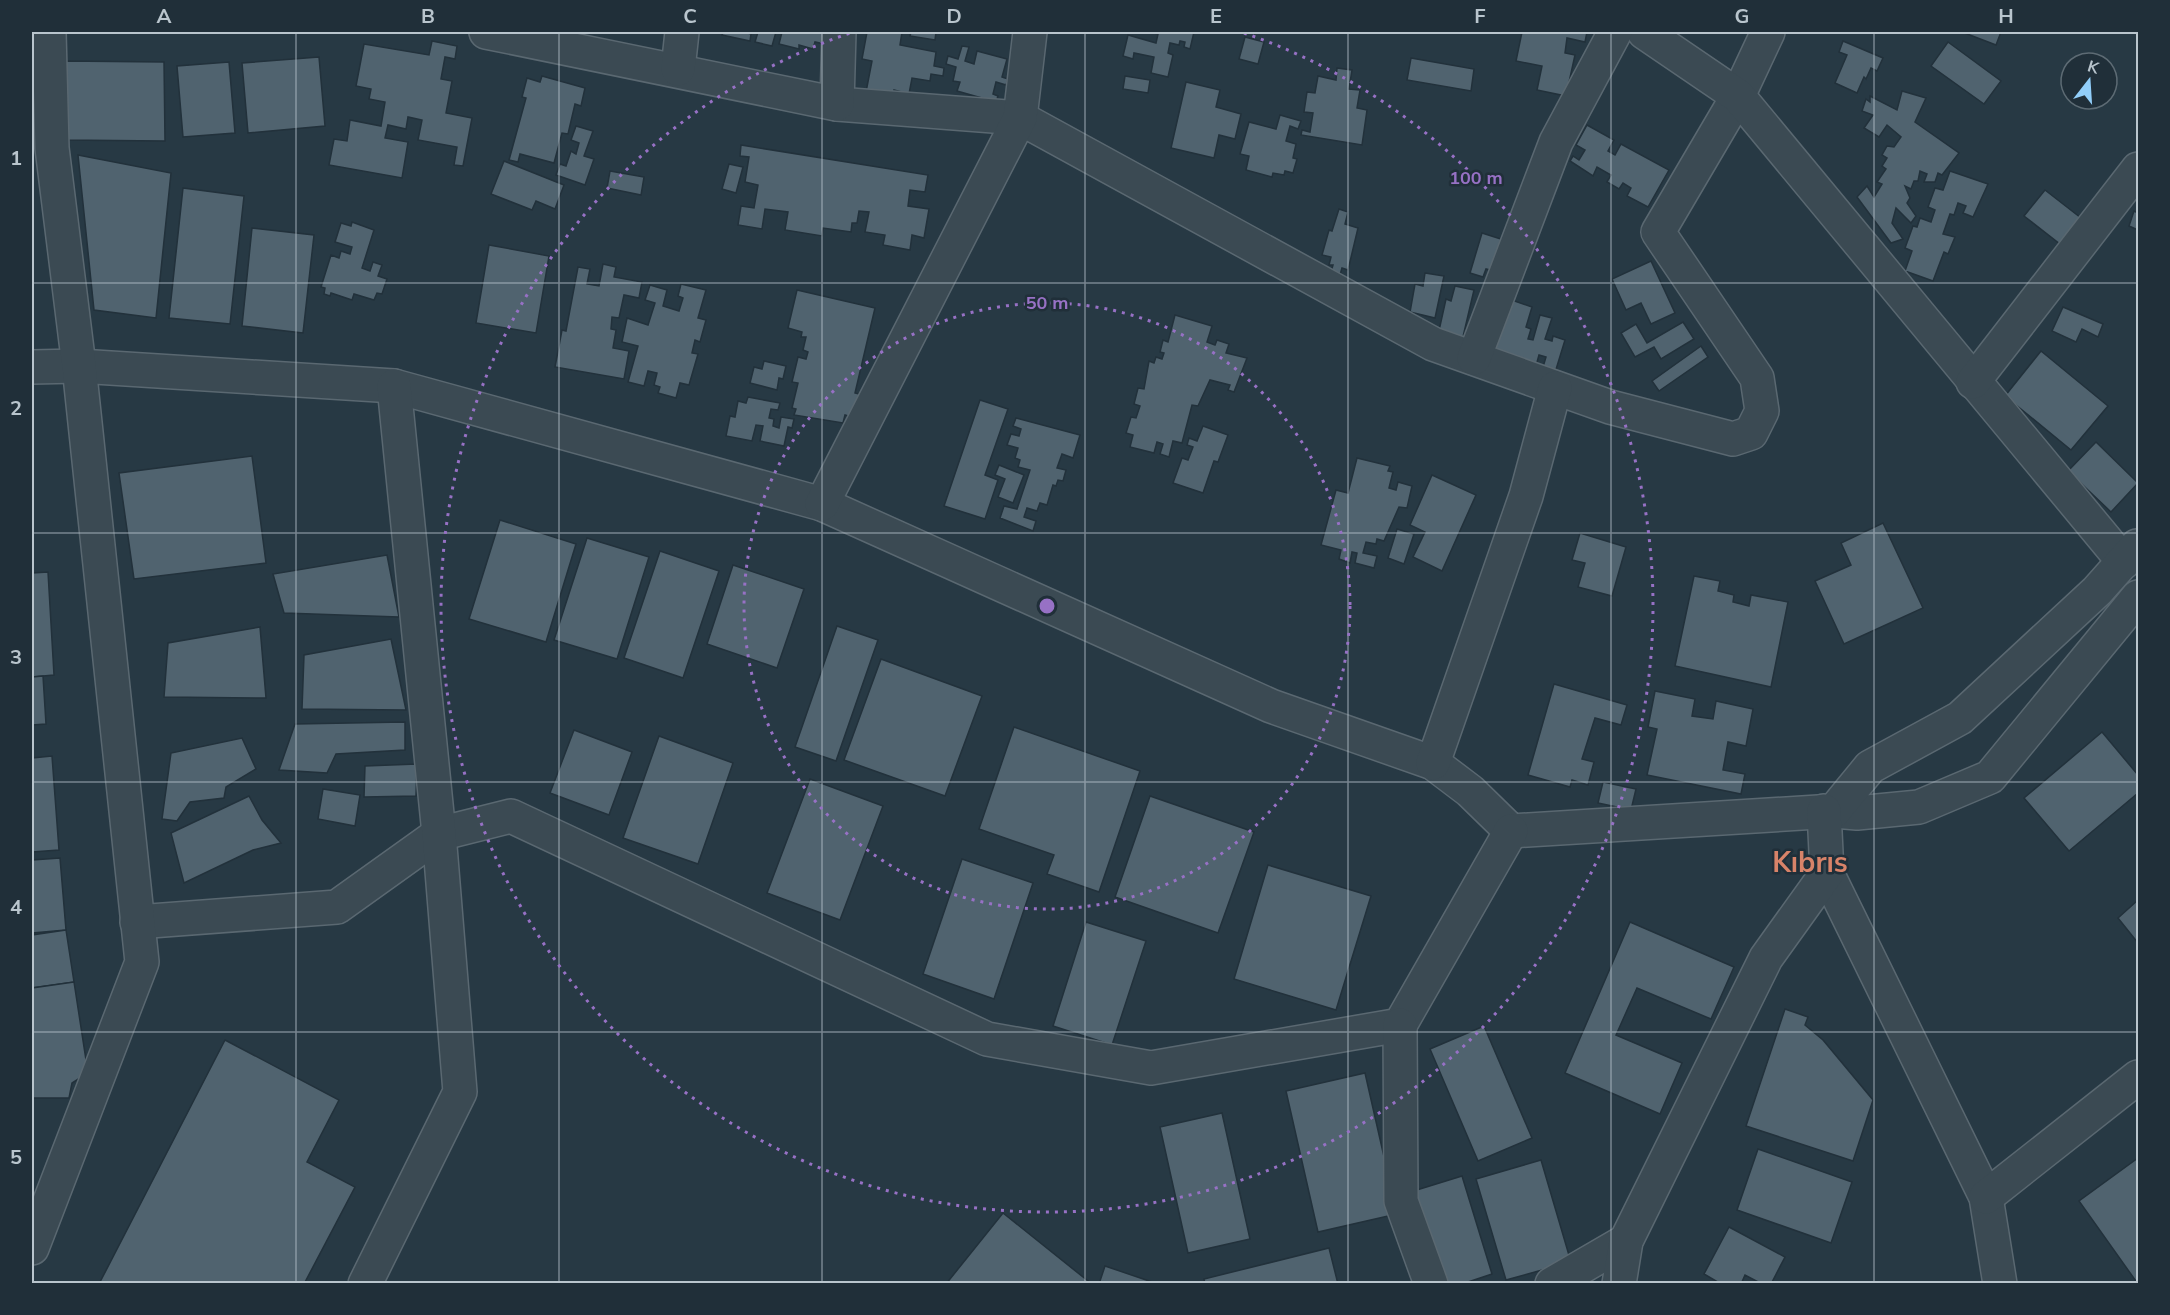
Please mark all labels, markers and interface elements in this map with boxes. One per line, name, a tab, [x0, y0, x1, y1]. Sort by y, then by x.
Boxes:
text: A	[157, 3, 172, 28]
text: B	[421, 3, 435, 28]
text: C	[683, 3, 697, 28]
text: D	[946, 3, 962, 28]
text: E	[1210, 3, 1222, 28]
text: F	[1474, 3, 1486, 28]
text: G	[1735, 3, 1749, 28]
text: H	[1998, 3, 2014, 28]
north arrow	[2059, 51, 2119, 111]
text: K	[2085, 56, 2103, 78]
text: 1	[10, 145, 22, 170]
text: 100 m	[1449, 166, 1503, 189]
text: 50 m	[1026, 291, 1068, 314]
text: 2	[10, 395, 22, 420]
centre of rings	[1037, 596, 1057, 616]
text: 3	[10, 644, 22, 669]
district label: Kıbrıs	[1772, 844, 1848, 879]
text: 4	[10, 894, 22, 919]
text: 5	[10, 1144, 22, 1169]

